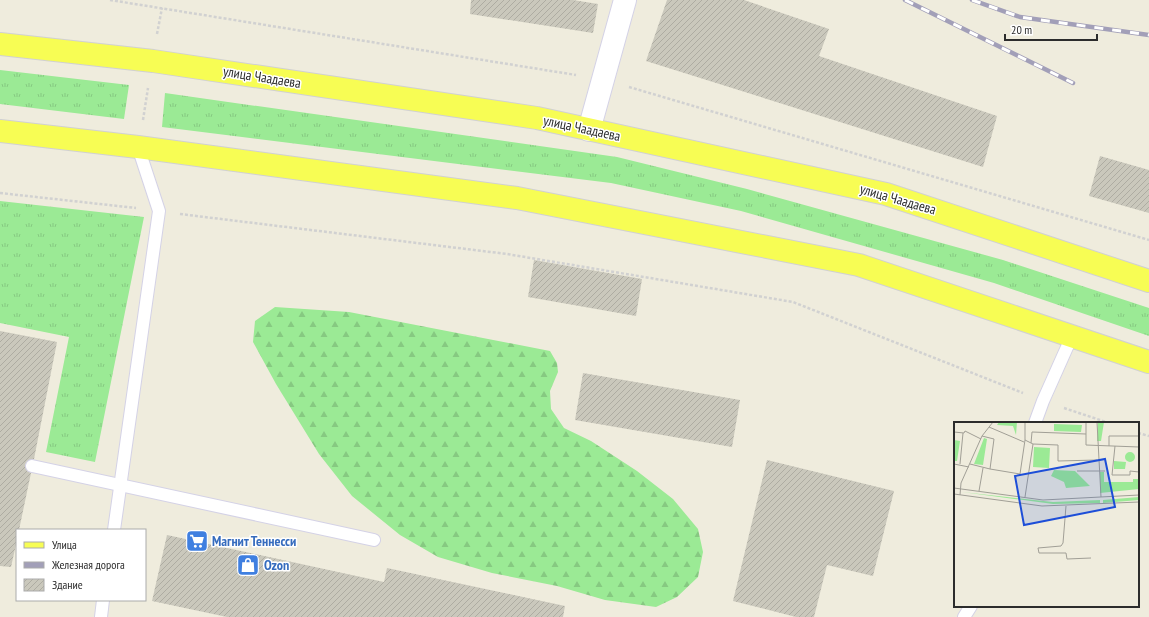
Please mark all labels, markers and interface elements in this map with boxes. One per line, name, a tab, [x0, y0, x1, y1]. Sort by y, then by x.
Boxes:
scale bar	[1005, 16, 1097, 42]
text: 20 m	[1011, 22, 1032, 37]
street label: улица Чаадаева	[222, 62, 302, 92]
street label: улица Чаадаева	[542, 111, 622, 145]
street label: улица Чаадаева	[858, 180, 938, 218]
inset map	[954, 422, 1139, 607]
supermarket icon: Магнит Теннесси	[184, 528, 210, 554]
legend	[16, 529, 146, 601]
place label: Магнит Теннесси	[212, 532, 296, 550]
text: Улица	[52, 537, 77, 552]
shop icon: Ozon	[235, 552, 261, 578]
place label: Ozon	[264, 556, 289, 574]
text: Железная дорога	[51, 557, 125, 572]
text: Здание	[52, 577, 83, 592]

